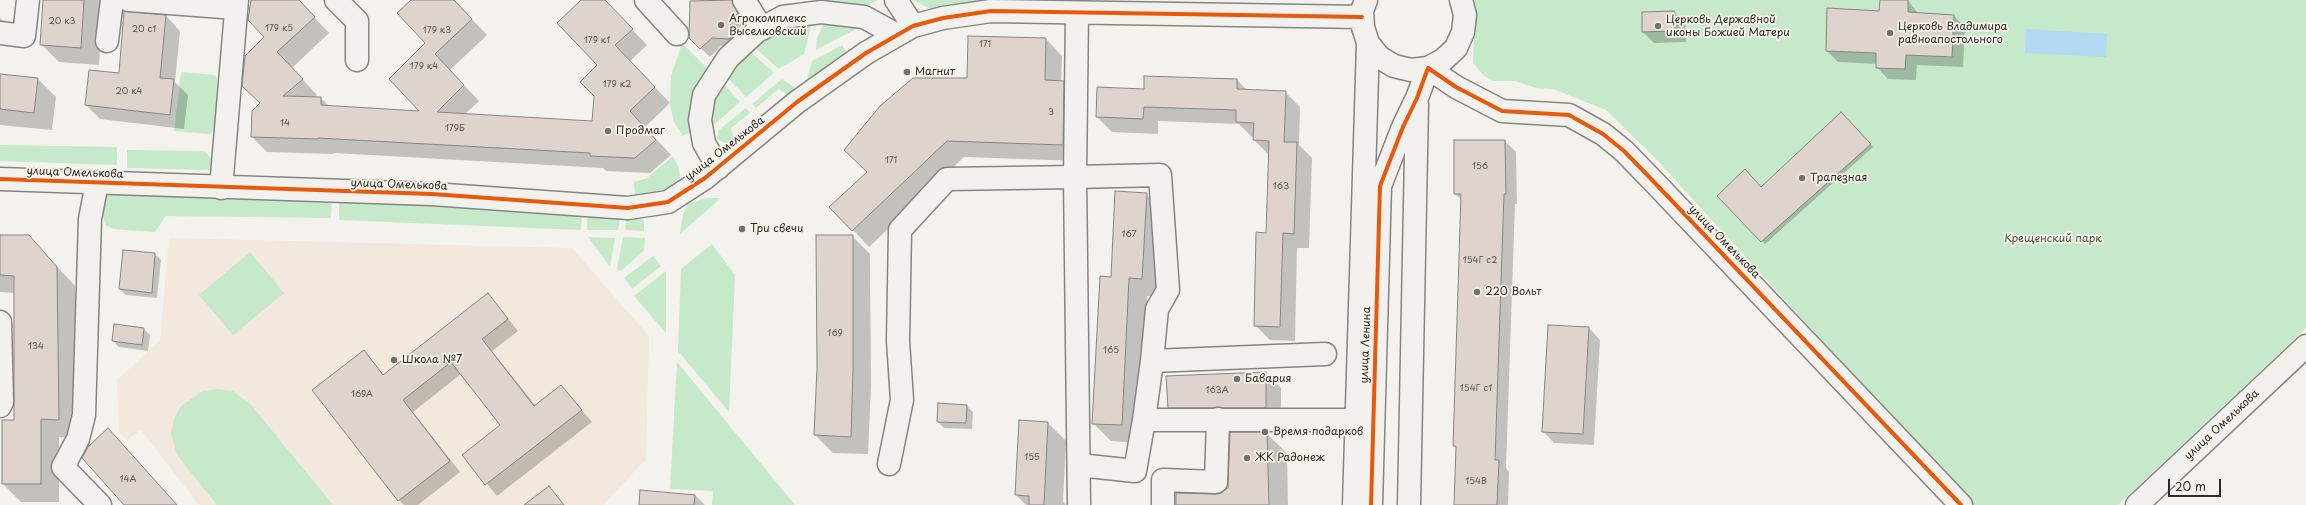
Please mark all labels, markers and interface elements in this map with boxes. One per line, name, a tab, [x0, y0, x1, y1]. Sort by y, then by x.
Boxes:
place label: Агрокомплекс Выселковский	[729, 12, 806, 38]
place label: Церковь Державной иконы Божией Матери	[1666, 13, 1790, 39]
house number: 20 к3	[48, 17, 76, 27]
marker: Агрокомплекс Выселковский	[716, 20, 726, 30]
place label: Церковь Владимира равноапостольного	[1898, 20, 2007, 46]
marker: Церковь Державной иконы Божией Матери	[1653, 21, 1663, 31]
house number: 179 к5	[265, 24, 293, 34]
house number: 20 с1	[132, 25, 156, 35]
house number: 179 к3	[423, 26, 451, 36]
marker: Церковь Владимира равноапостольного	[1885, 28, 1895, 38]
house number: 179 к1	[584, 36, 610, 46]
house number: 171	[979, 40, 991, 50]
house number: 179 к4	[410, 62, 438, 72]
place label: Магнит	[915, 65, 955, 79]
marker: Магнит	[902, 67, 912, 77]
house number: 179 к2	[603, 80, 631, 90]
house number: 20 к4	[115, 87, 143, 97]
house number: 3	[1048, 108, 1054, 118]
street label: улица Омелькова	[683, 114, 767, 184]
house number: 14	[280, 119, 290, 129]
house number: 179Б	[445, 124, 465, 134]
place label: Продмаг	[616, 124, 665, 138]
marker: Продмаг	[603, 126, 613, 136]
house number: 171	[885, 156, 897, 166]
house number: 156	[1472, 162, 1488, 172]
street label: улица Омелькова	[26, 165, 124, 181]
place label: Трапезная	[1810, 171, 1867, 185]
marker: Трапезная	[1797, 173, 1807, 183]
street label: улица Омелькова	[350, 177, 448, 193]
house number: 163	[1273, 182, 1289, 192]
street label: улица Омелькова	[1686, 203, 1762, 281]
place label: Три свечи	[750, 222, 803, 236]
marker: Три свечи	[737, 224, 747, 234]
house number: 167	[1122, 230, 1136, 240]
park label: Крещенский парк	[2004, 232, 2102, 246]
house number: 154Г с2	[1463, 256, 1497, 266]
place label: 220 Вольт	[1485, 285, 1542, 299]
marker: 220 Вольт	[1472, 287, 1482, 297]
street label: улица Ленина	[1358, 306, 1374, 384]
house number: 169	[827, 329, 843, 339]
house number: 134	[28, 342, 44, 352]
house number: 165	[1103, 346, 1119, 356]
place label: Школа №7	[402, 353, 462, 367]
marker: Школа №7	[389, 355, 399, 365]
place label: Бавария	[1245, 372, 1291, 386]
marker: Бавария	[1232, 374, 1242, 384]
house number: 154Г с1	[1460, 384, 1492, 394]
house number: 163А	[1205, 386, 1229, 396]
street label: улица Омелькова	[2182, 387, 2262, 463]
house number: 169А	[351, 390, 373, 400]
place label: Время подарков	[1273, 425, 1363, 439]
marker: Время подарков	[1260, 427, 1270, 437]
place label: ЖК Радонеж	[1255, 451, 1325, 465]
house number: 155	[1024, 453, 1040, 463]
marker: ЖК Радонеж	[1242, 453, 1252, 463]
scale bar	[2170, 471, 2223, 497]
house number: 14А	[120, 475, 136, 485]
house number: 154В	[1465, 477, 1487, 487]
text: 20 m	[2175, 477, 2206, 495]

